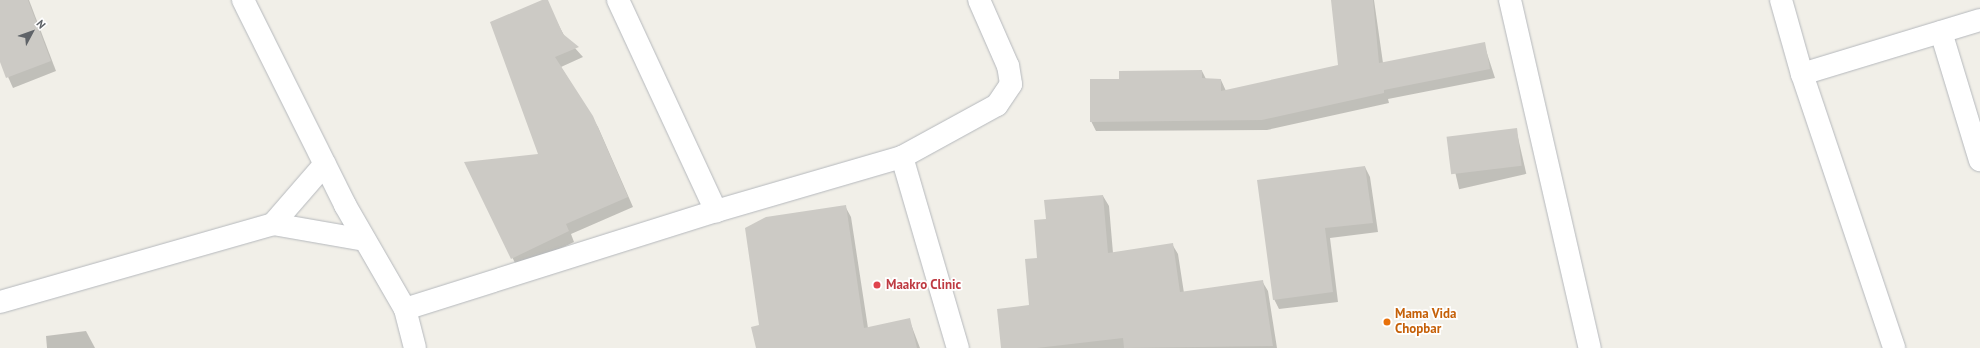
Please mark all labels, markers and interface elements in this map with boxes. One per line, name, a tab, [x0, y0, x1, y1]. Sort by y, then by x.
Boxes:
north arrow	[12, 12, 52, 52]
text: N	[33, 17, 49, 31]
place label: Maakro Clinic	[886, 277, 961, 293]
marker: Maakro Clinic	[871, 279, 883, 291]
place label: Mama Vida Chopbar	[1395, 307, 1457, 338]
marker: Mama Vida Chopbar	[1382, 317, 1392, 327]

